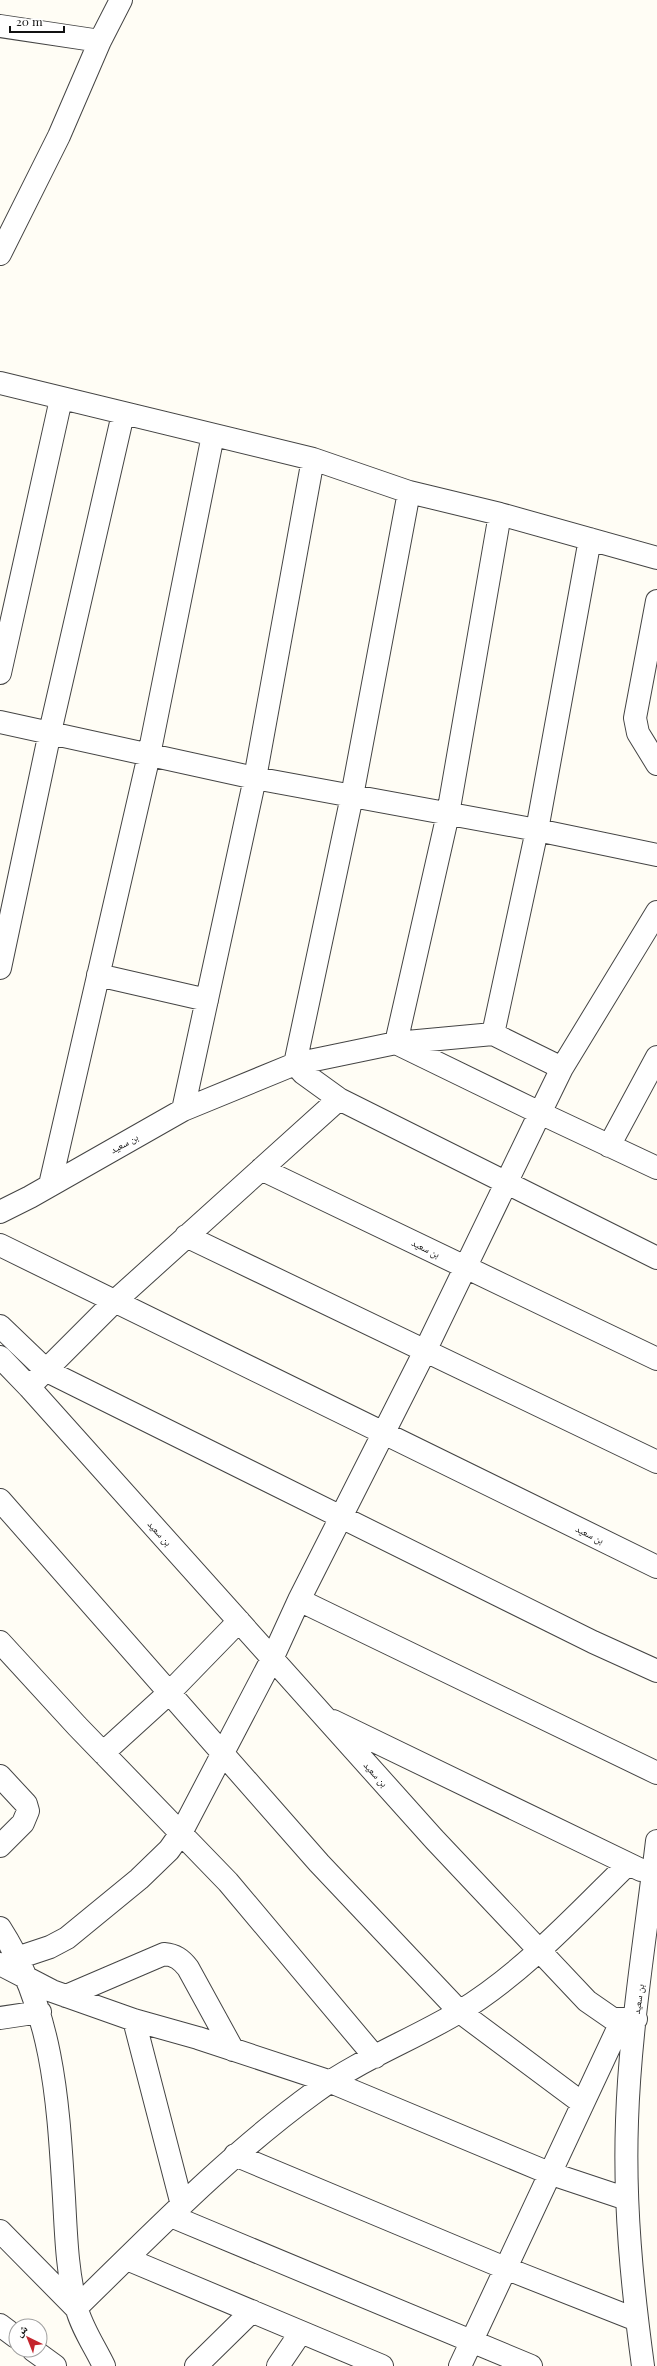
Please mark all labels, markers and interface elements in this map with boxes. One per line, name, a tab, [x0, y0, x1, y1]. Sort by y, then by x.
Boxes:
scale bar	[10, 8, 64, 34]
text: 20 m	[16, 13, 43, 29]
street label: بن سعيد	[107, 1129, 141, 1156]
street label: بن سعيد	[409, 1235, 443, 1261]
street label: بن سعيد	[145, 1517, 175, 1549]
street label: بن سعيد	[573, 1521, 607, 1547]
street label: بن سعيد	[361, 1758, 391, 1790]
street label: بن سعيد	[629, 1983, 647, 2015]
north arrow	[8, 2318, 48, 2358]
text: ش	[11, 2321, 31, 2341]

